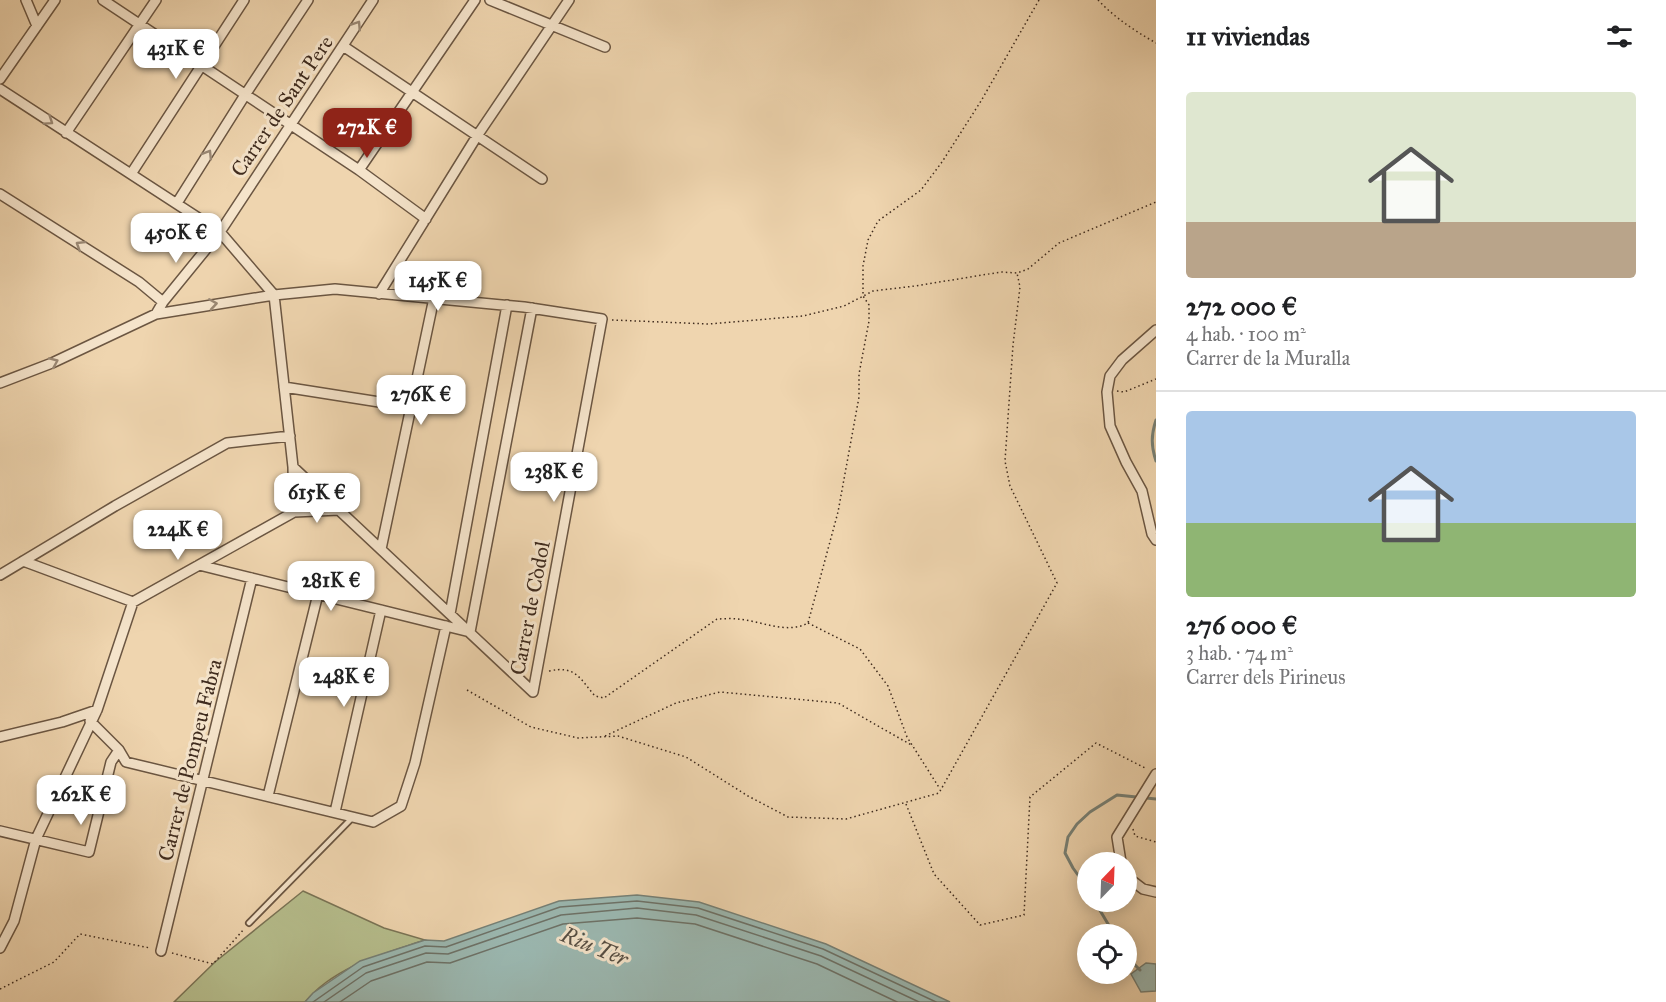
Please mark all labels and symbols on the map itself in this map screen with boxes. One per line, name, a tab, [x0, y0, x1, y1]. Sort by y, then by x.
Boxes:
one-way arrow	[350, 20, 361, 31]
pin: 431K €	[127, 29, 225, 80]
street label: Carrer de Sant Pere	[225, 30, 339, 182]
pin: 272K €	[318, 108, 416, 159]
one-way arrow	[42, 114, 53, 125]
one-way arrow	[200, 150, 212, 160]
pin: 450K €	[127, 213, 225, 264]
one-way arrow	[76, 241, 87, 252]
pin: 145K €	[389, 261, 487, 312]
one-way arrow	[209, 299, 218, 311]
one-way arrow	[48, 357, 59, 369]
pin: 276K €	[372, 375, 470, 426]
pin: 238K €	[505, 452, 603, 503]
pin: 615K €	[268, 473, 366, 524]
pin: 224K €	[129, 510, 227, 561]
street label: Carrer de Còdol	[504, 539, 556, 677]
pin: 281K €	[282, 561, 380, 612]
street label: Carrer de Pompeu Fabra	[152, 656, 228, 864]
pin: 248K €	[295, 657, 393, 708]
pin: 262K €	[32, 775, 130, 826]
north arrow	[1077, 852, 1137, 912]
water label: Riu Ter	[556, 920, 634, 973]

